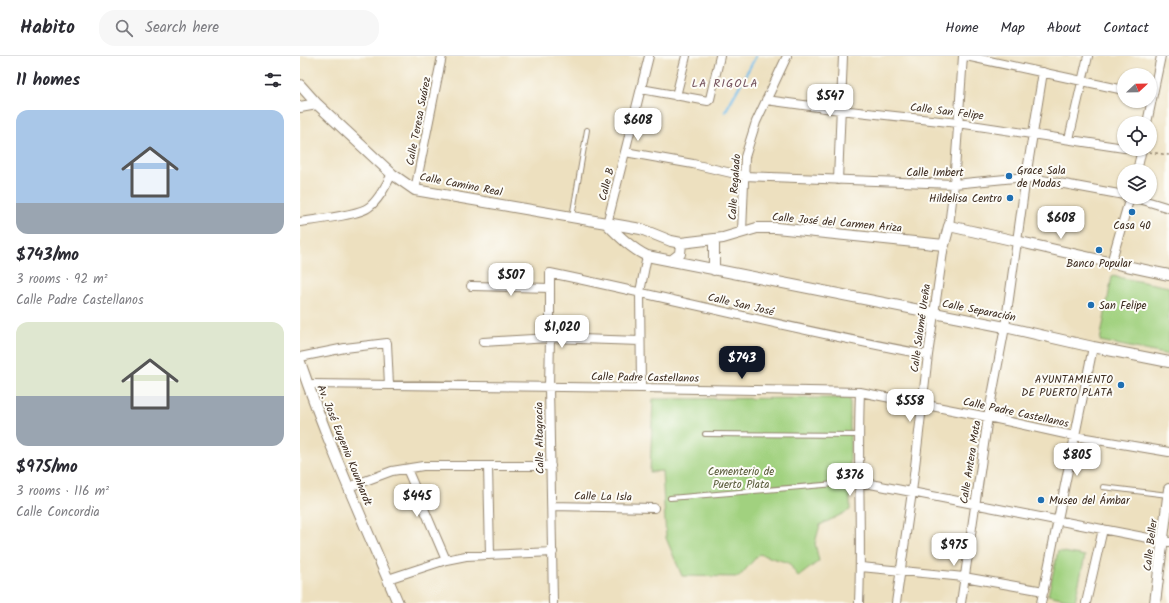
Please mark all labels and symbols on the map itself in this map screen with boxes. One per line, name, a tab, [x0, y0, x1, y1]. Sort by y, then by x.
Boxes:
north arrow	[1117, 68, 1157, 108]
district label: LA RIGOLA	[692, 74, 758, 93]
street label: Calle Teresa Suárez	[402, 75, 436, 167]
pin: $547	[806, 84, 854, 118]
street label: Calle San Felipe	[909, 99, 985, 125]
pin: $608	[614, 108, 662, 142]
street label: Calle Regalado	[724, 153, 746, 221]
place label: Grace Sala de Modas	[1017, 162, 1066, 193]
street label: Calle Imbert	[906, 164, 964, 182]
street label: Calle B	[594, 166, 620, 203]
street label: Calle Camino Real	[418, 168, 504, 202]
marker: Grace Sala de Modas	[1004, 171, 1014, 181]
place label: Hildelisa Centro	[929, 190, 1002, 208]
marker: Hildelisa Centro	[1005, 193, 1015, 203]
pin: $608	[1037, 206, 1085, 240]
marker: Casa 40	[1127, 207, 1137, 217]
street label: Calle José del Carmen Ariza	[771, 208, 903, 238]
place label: Casa 40	[1113, 217, 1151, 235]
marker: Banco Popular	[1094, 245, 1104, 255]
place label: Banco Popular	[1066, 255, 1133, 273]
pin: $507	[487, 263, 535, 297]
street label: Calle Salomé Ureña	[906, 283, 936, 374]
street label: Calle San José	[706, 289, 777, 322]
street label: Calle Separación	[940, 295, 1017, 327]
place label: San Felipe	[1099, 297, 1147, 315]
marker: San Felipe	[1086, 300, 1096, 310]
pin: $1,020	[529, 315, 595, 349]
pin: $743	[718, 346, 766, 380]
street label: Calle Padre Castellanos	[591, 368, 699, 388]
place label: AYUNTAMIENTO DE PUERTO PLATA	[1021, 371, 1113, 402]
marker: AYUNTAMIENTO DE PUERTO PLATA	[1116, 380, 1126, 390]
street label: Av. José Eugenio Kounhardt	[312, 382, 377, 509]
pin: $558	[886, 389, 934, 423]
street label: Calle Padre Castellanos	[961, 393, 1071, 433]
street label: Calle Altagracia	[530, 402, 550, 474]
street label: Calle Antera Mota	[955, 419, 986, 505]
pin: $805	[1053, 443, 1101, 477]
park label: Cementerio de Puerto Plata	[708, 463, 774, 494]
pin: $376	[826, 463, 874, 497]
pin: $445	[393, 484, 441, 518]
street label: Calle La Isla	[574, 487, 632, 507]
place label: Museo del Ámbar	[1049, 492, 1131, 510]
marker: Museo del Ámbar	[1036, 495, 1046, 505]
street label: Calle Beller	[1139, 517, 1163, 572]
pin: $975	[930, 533, 978, 567]

